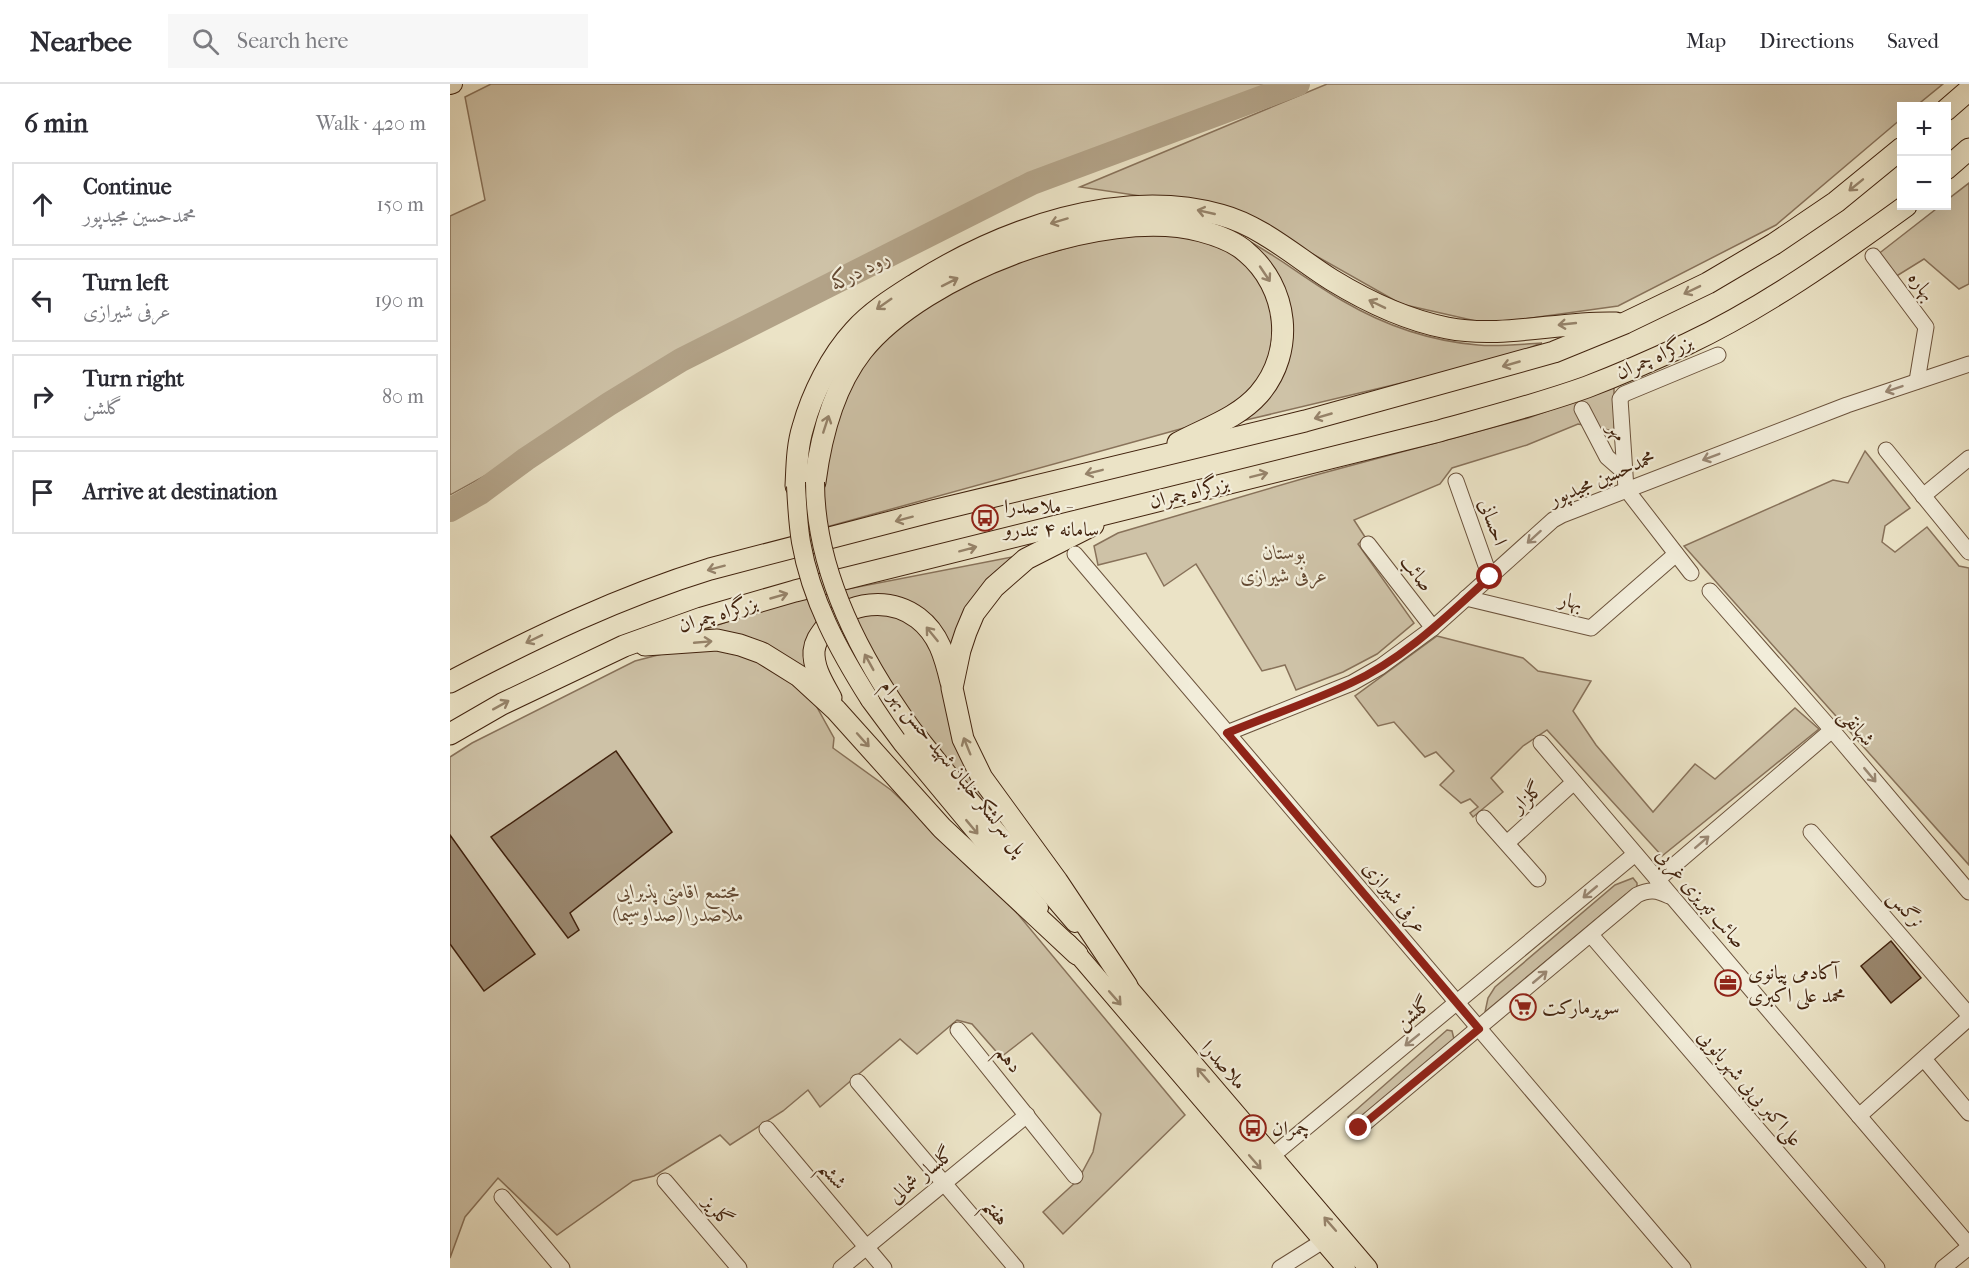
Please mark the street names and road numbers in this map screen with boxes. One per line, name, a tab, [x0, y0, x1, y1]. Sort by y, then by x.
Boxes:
street label: بهاره	[1903, 267, 1940, 306]
street label: بزرگراه چمران	[1611, 328, 1697, 385]
street label: مهر	[1602, 417, 1632, 446]
street label: محمدحسین مجیدپور	[1544, 445, 1660, 514]
street label: بزرگراه چمران	[1146, 469, 1232, 514]
street label: احسانی	[1474, 495, 1512, 549]
street label: صائب	[1395, 550, 1438, 596]
street label: بهار	[1555, 587, 1585, 616]
street label: بزرگراه چمران	[675, 589, 761, 638]
street label: پل سرلشکر خلبان شهید حسن بهرام	[871, 675, 1033, 864]
street label: شهانقی	[1832, 703, 1880, 753]
street label: گلزار	[1504, 776, 1548, 819]
street label: صائب تبریزی غربی	[1649, 843, 1751, 955]
street label: عرفی شیرازی	[1357, 856, 1432, 939]
street label: نرگس	[1882, 885, 1929, 934]
street label: گلشن	[1390, 991, 1437, 1036]
street label: علی‌اکبر بی‌بی شهربانویی	[1691, 1025, 1807, 1153]
street label: ملاصدرا	[1197, 1036, 1251, 1094]
street label: دهم	[986, 1041, 1027, 1082]
street label: گلسار شمالی	[883, 1141, 958, 1208]
street label: ششم	[808, 1156, 852, 1199]
street label: گلریز	[696, 1189, 738, 1232]
street label: هفتم	[972, 1194, 1014, 1235]

